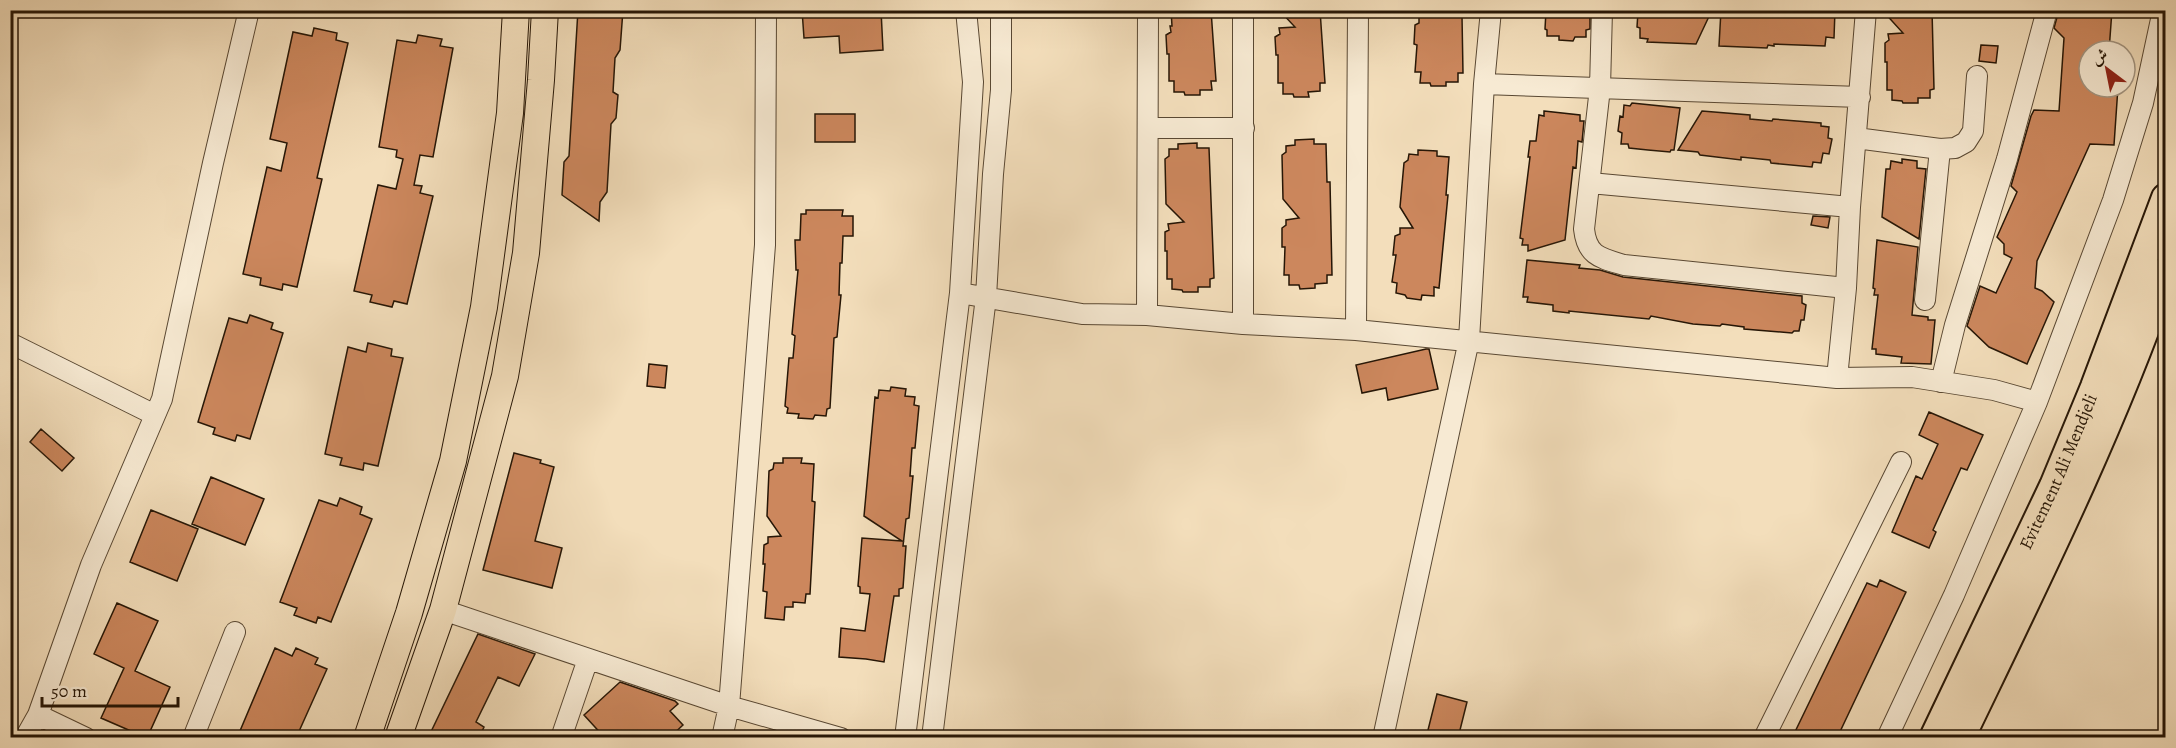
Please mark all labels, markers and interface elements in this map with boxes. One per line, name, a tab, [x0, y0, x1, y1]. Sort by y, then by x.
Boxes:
north arrow	[2077, 39, 2137, 99]
text: ش	[2087, 44, 2112, 71]
street label: Evitement Ali Mendjeli	[2014, 390, 2103, 553]
scale bar	[42, 670, 178, 708]
text: 50 m	[51, 679, 87, 703]

